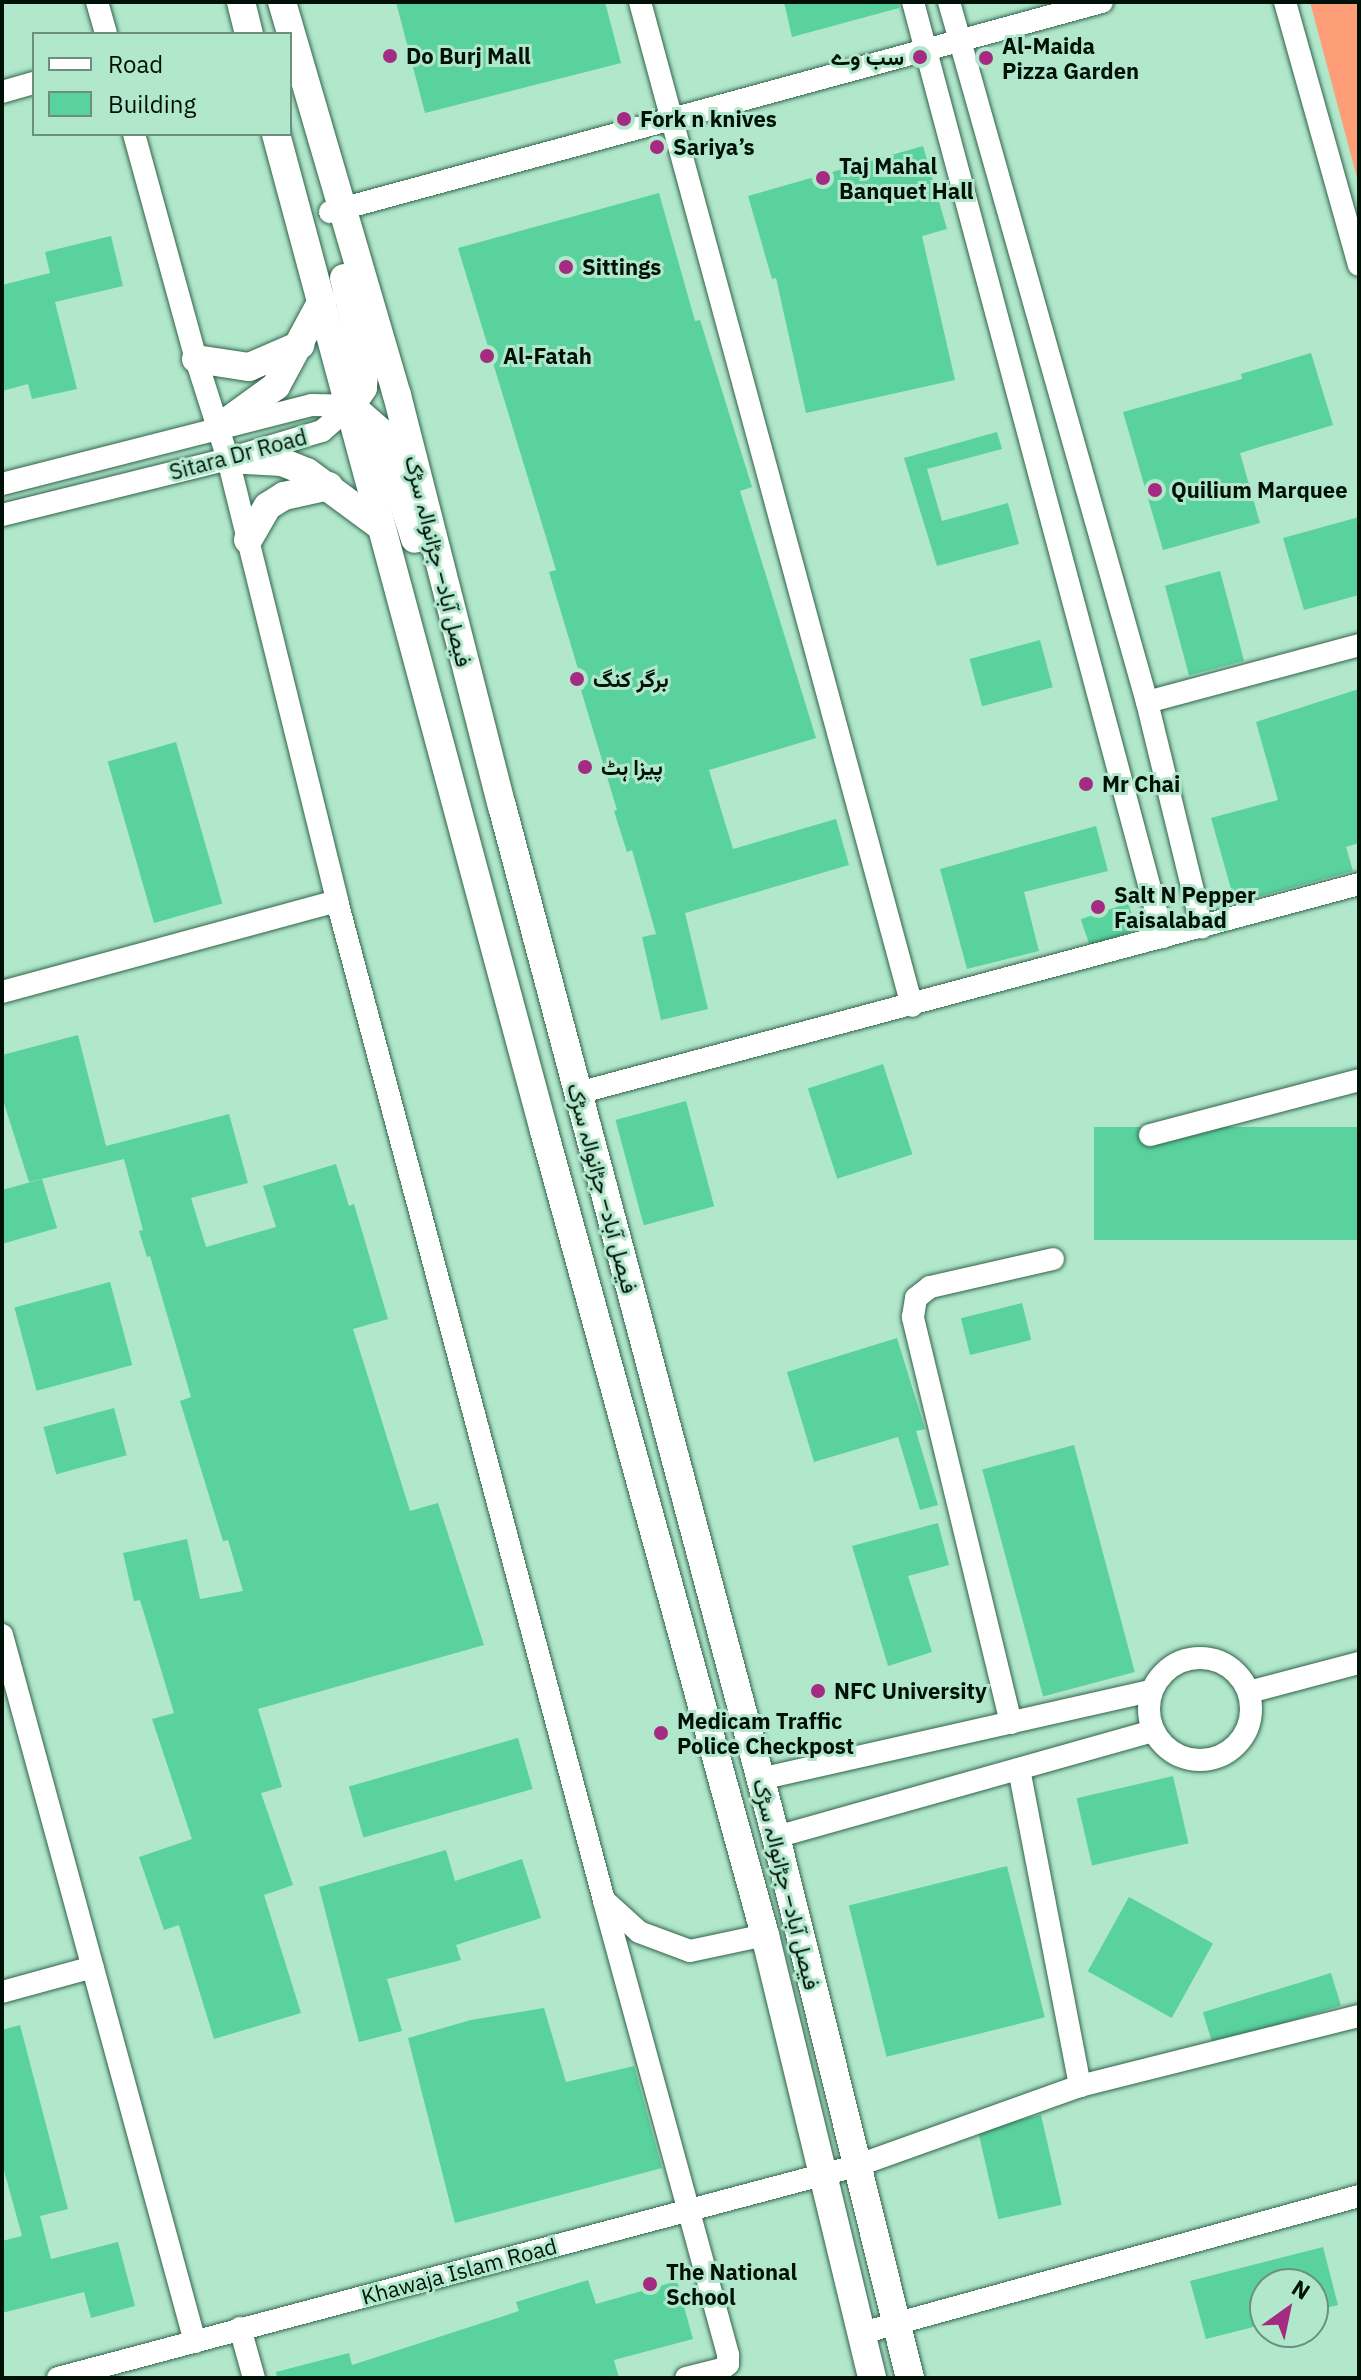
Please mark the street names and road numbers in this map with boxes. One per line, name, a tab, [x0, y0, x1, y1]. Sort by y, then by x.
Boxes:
street label: Sitara Dr Road	[166, 423, 310, 485]
street label: فیصل آباد– جڑانوالہ سڑک	[400, 453, 478, 669]
street label: فیصل آباد– جڑانوالہ سڑک	[562, 1080, 644, 1296]
street label: فیصل آباد– جڑانوالہ سڑک	[748, 1776, 826, 1992]
street label: Khawaja Islam Road	[358, 2232, 560, 2310]

